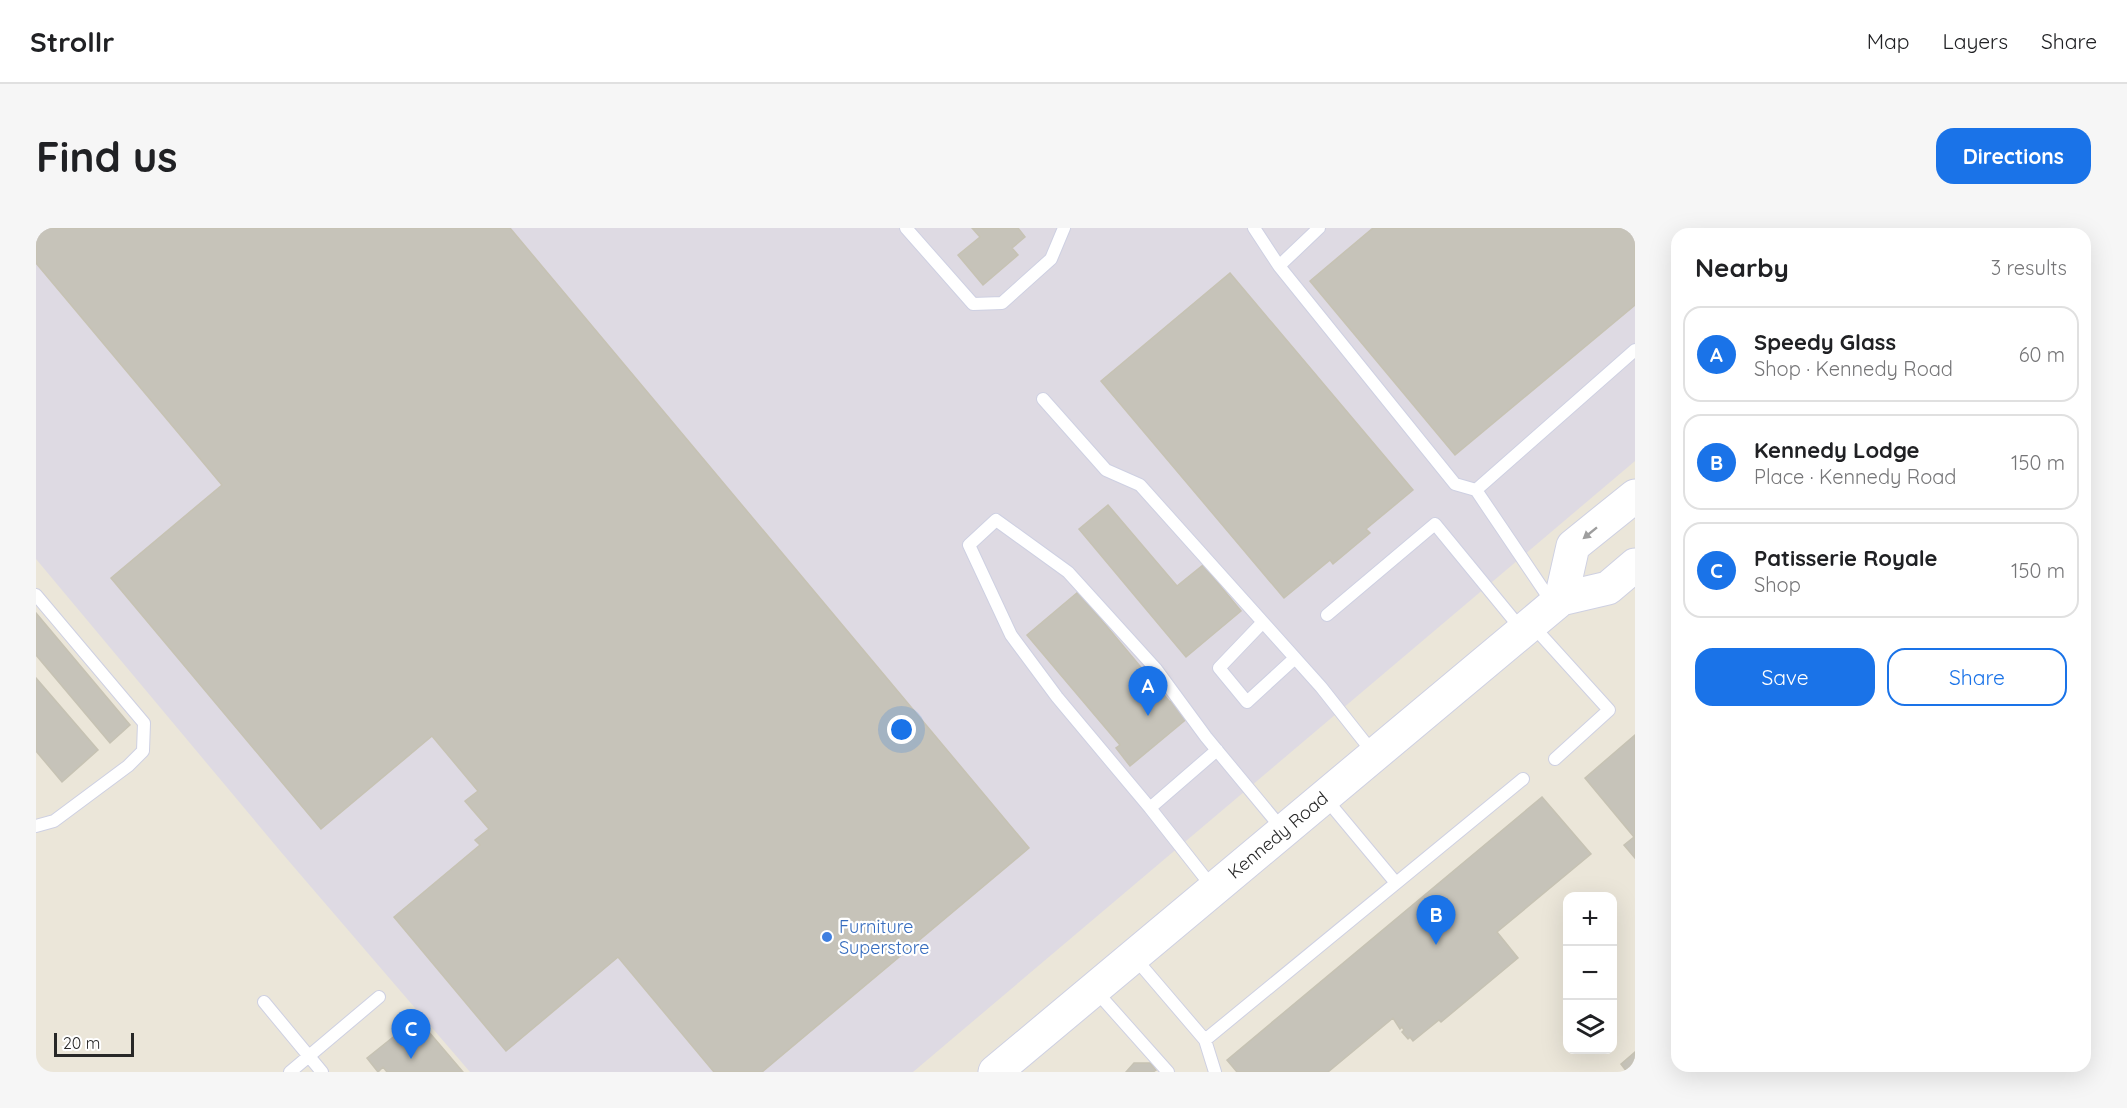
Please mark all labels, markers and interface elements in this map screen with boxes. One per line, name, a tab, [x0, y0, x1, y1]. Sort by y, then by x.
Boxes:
text: Strollr	[30, 24, 114, 59]
text: Map	[1867, 28, 1910, 54]
text: Layers	[1943, 28, 2008, 54]
text: Share	[2041, 28, 2097, 54]
button: Directions	[1936, 128, 2091, 184]
text: Find us	[36, 130, 178, 183]
text: Nearby	[1695, 251, 1789, 284]
text: 3 results	[1991, 255, 2067, 280]
text: Speedy Glass	[1754, 328, 1896, 356]
text: A	[1710, 342, 1723, 367]
text: 60 m	[2019, 342, 2065, 367]
text: Shop · Kennedy Road	[1754, 356, 1953, 381]
text: Kennedy Lodge	[1754, 436, 1920, 464]
text: B	[1710, 450, 1723, 475]
text: 150 m	[2011, 450, 2065, 475]
text: Place · Kennedy Road	[1754, 464, 1956, 489]
one-way arrow	[1583, 526, 1598, 539]
text: Patisserie Royale	[1754, 544, 1937, 572]
text: C	[1710, 558, 1723, 583]
text: 150 m	[2011, 558, 2065, 583]
text: Shop	[1754, 572, 1801, 597]
button: Save	[1695, 648, 1875, 706]
button: Share	[1887, 648, 2067, 706]
pin: A	[1128, 666, 1168, 716]
your location	[887, 715, 916, 744]
street label: Kennedy Road	[1223, 787, 1333, 883]
map controls	[1563, 892, 1617, 1054]
button: +	[1563, 892, 1617, 946]
pin: B	[1416, 896, 1456, 945]
place label: Furniture Superstore	[839, 915, 929, 959]
marker: Furniture Superstore	[820, 930, 834, 944]
button: −	[1563, 946, 1617, 1000]
button: layers	[1563, 1000, 1617, 1054]
pin: C	[392, 1010, 430, 1059]
scale bar	[54, 1030, 134, 1058]
text: 20 m	[63, 1033, 100, 1053]

